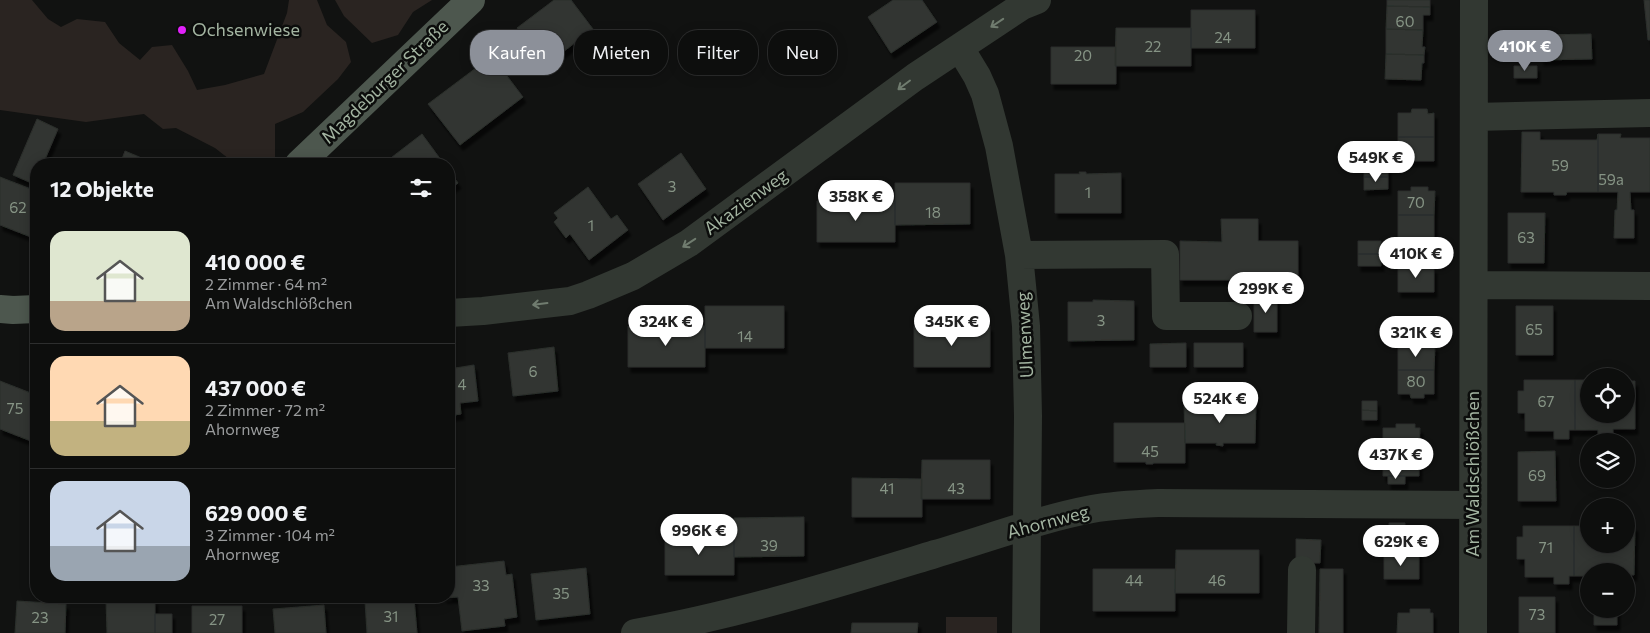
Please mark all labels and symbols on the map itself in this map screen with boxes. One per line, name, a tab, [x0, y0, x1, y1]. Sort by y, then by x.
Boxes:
house number: 60	[1396, 12, 1414, 30]
street label: Magdeburger Straße	[316, 15, 452, 148]
place label: Ochsenwiese	[192, 18, 300, 40]
one-way arrow	[991, 18, 1005, 28]
marker: Ochsenwiese	[176, 24, 188, 36]
house number: 24	[1214, 28, 1232, 46]
pin: 410K €	[1484, 30, 1566, 72]
house number: 22	[1145, 37, 1161, 55]
house number: 20	[1074, 46, 1092, 64]
one-way arrow	[898, 80, 912, 90]
pin: 549K €	[1335, 140, 1417, 183]
house number: 59	[1551, 156, 1569, 174]
street label: Akazienweg	[699, 163, 792, 239]
house number: 59a	[1598, 170, 1624, 188]
house number: 3	[668, 177, 676, 195]
pin: 358K €	[815, 180, 897, 222]
house number: 1	[1085, 183, 1091, 201]
house number: 70	[1407, 193, 1425, 211]
house number: 62	[9, 198, 27, 216]
house number: 18	[925, 203, 941, 221]
house number: 1	[588, 216, 594, 234]
house number: 63	[1517, 228, 1535, 246]
pin: 410K €	[1375, 236, 1457, 279]
one-way arrow	[682, 238, 696, 248]
pin: 299K €	[1225, 272, 1307, 314]
street label: Ulmenweg	[1011, 291, 1037, 379]
one-way arrow	[533, 299, 549, 309]
pin: 324K €	[625, 304, 707, 347]
pin: 345K €	[911, 304, 993, 347]
house number: 3	[1097, 311, 1105, 329]
pin: 321K €	[1375, 316, 1457, 358]
house number: 65	[1525, 320, 1543, 338]
house number: 14	[737, 327, 753, 345]
house number: 6	[528, 362, 538, 380]
house number: 80	[1407, 372, 1425, 390]
house number: 4	[458, 375, 467, 393]
pin: 524K €	[1179, 382, 1261, 424]
street label: Am Waldschlößchen	[1461, 391, 1483, 557]
house number: 67	[1538, 392, 1555, 410]
house number: 75	[7, 399, 23, 417]
pin: 437K €	[1355, 438, 1437, 480]
house number: 45	[1141, 442, 1159, 460]
house number: 69	[1528, 466, 1546, 484]
house number: 41	[880, 479, 894, 497]
house number: 43	[947, 479, 965, 497]
street label: Ahornweg	[1004, 499, 1091, 543]
pin: 996K €	[658, 514, 740, 556]
pin: 629K €	[1360, 524, 1442, 567]
house number: 39	[760, 536, 778, 554]
house number: 71	[1539, 538, 1553, 556]
house number: 44	[1125, 571, 1143, 589]
house number: 46	[1208, 571, 1226, 589]
house number: 33	[472, 576, 490, 594]
house number: 35	[552, 584, 570, 602]
house number: 73	[1529, 605, 1545, 623]
house number: 31	[384, 607, 398, 625]
house number: 23	[32, 608, 48, 626]
house number: 27	[209, 610, 225, 628]

